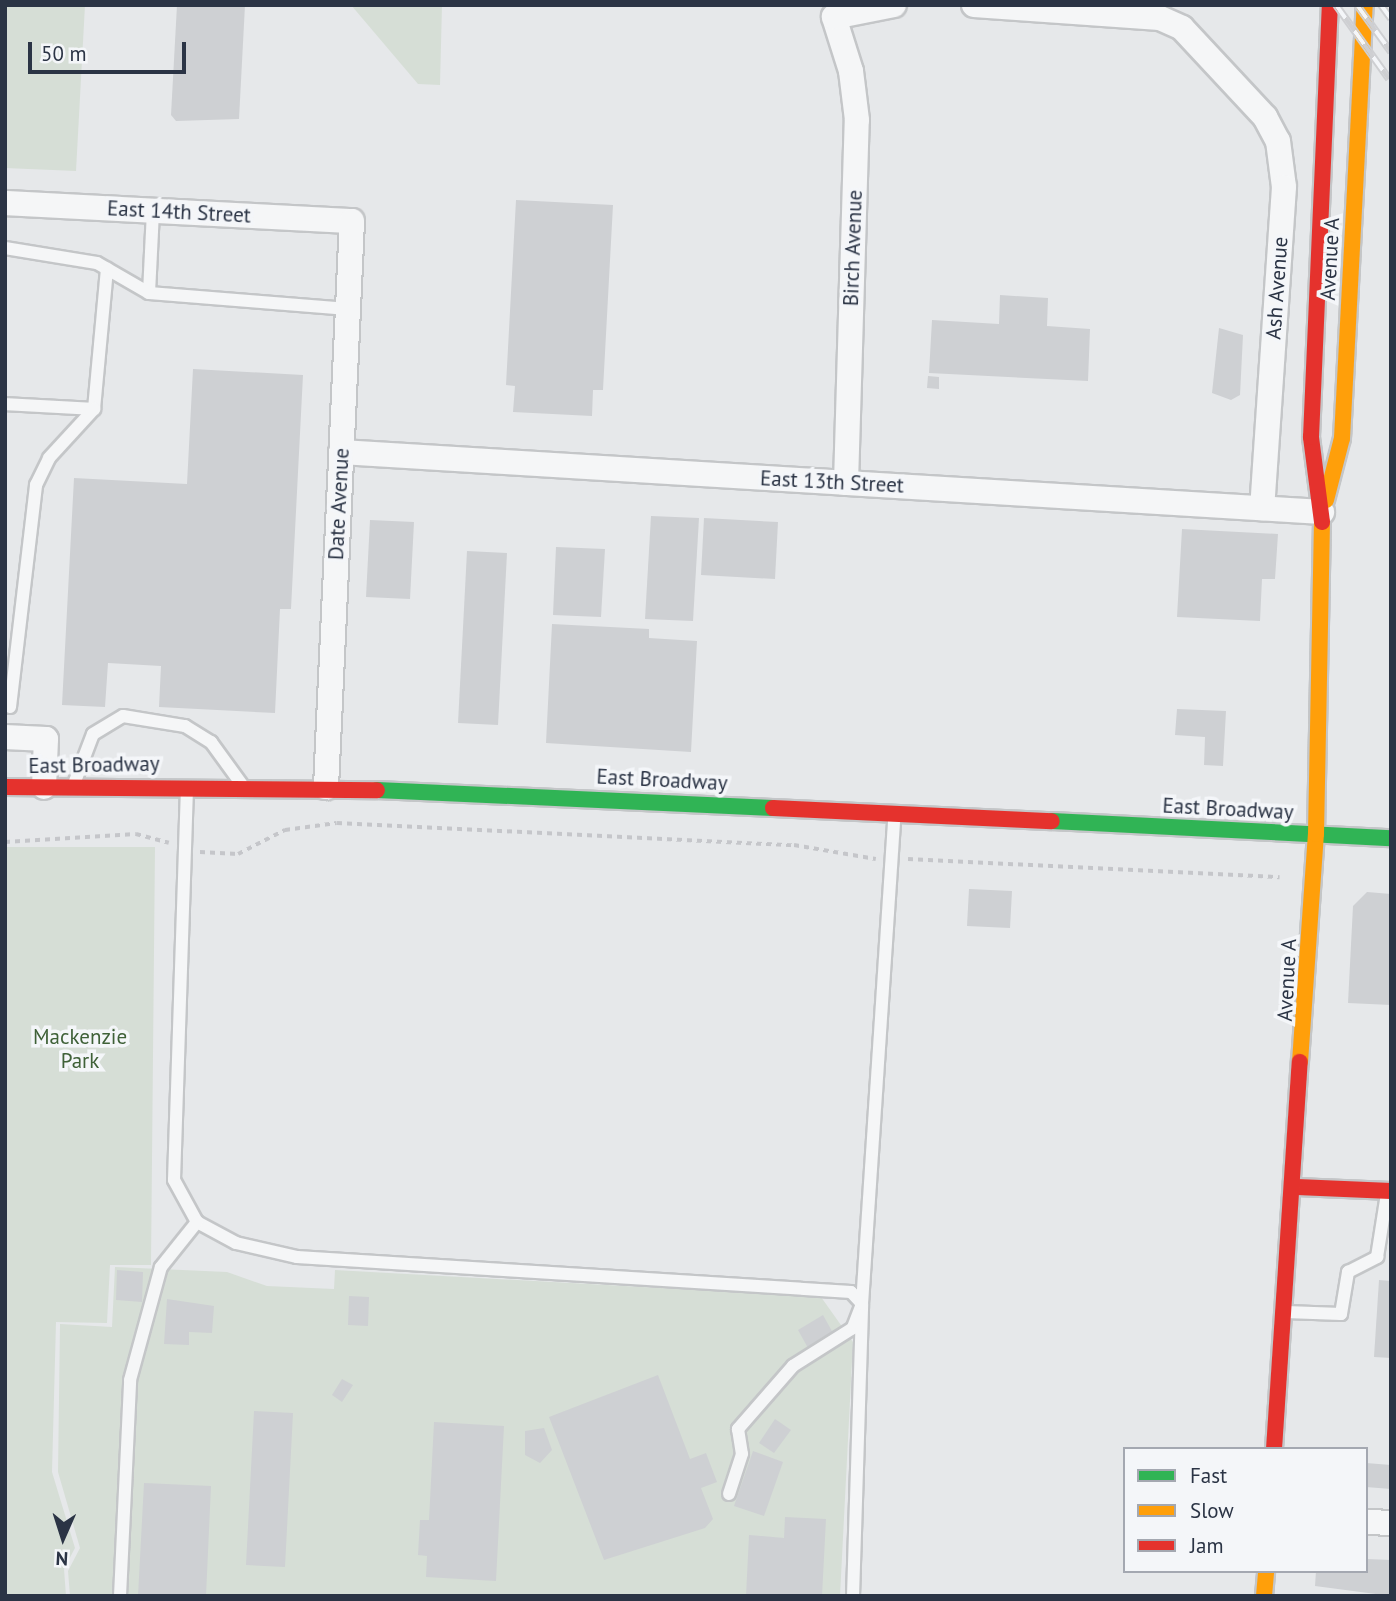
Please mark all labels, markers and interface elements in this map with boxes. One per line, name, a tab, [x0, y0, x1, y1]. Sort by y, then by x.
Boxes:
scale bar	[32, 28, 189, 72]
text: 50 m	[41, 40, 87, 67]
street label: Birch Avenue	[838, 189, 868, 307]
street label: East 14th Street	[106, 196, 252, 228]
street label: Avenue A	[1315, 217, 1345, 301]
street label: Ash Avenue	[1261, 235, 1293, 341]
street label: Date Avenue	[323, 447, 355, 561]
street label: East 13th Street	[759, 466, 905, 498]
street label: East Broadway	[28, 751, 160, 779]
street label: East Broadway	[596, 764, 728, 796]
street label: East Broadway	[1162, 793, 1294, 825]
street label: Avenue A	[1272, 938, 1302, 1022]
park label: Mackenzie Park	[33, 1024, 127, 1074]
legend	[1123, 1447, 1368, 1573]
text: Fast	[1190, 1462, 1227, 1489]
text: Slow	[1190, 1497, 1234, 1524]
north arrow	[28, 1503, 98, 1573]
text: Jam	[1190, 1532, 1224, 1559]
text: N	[55, 1547, 69, 1571]

